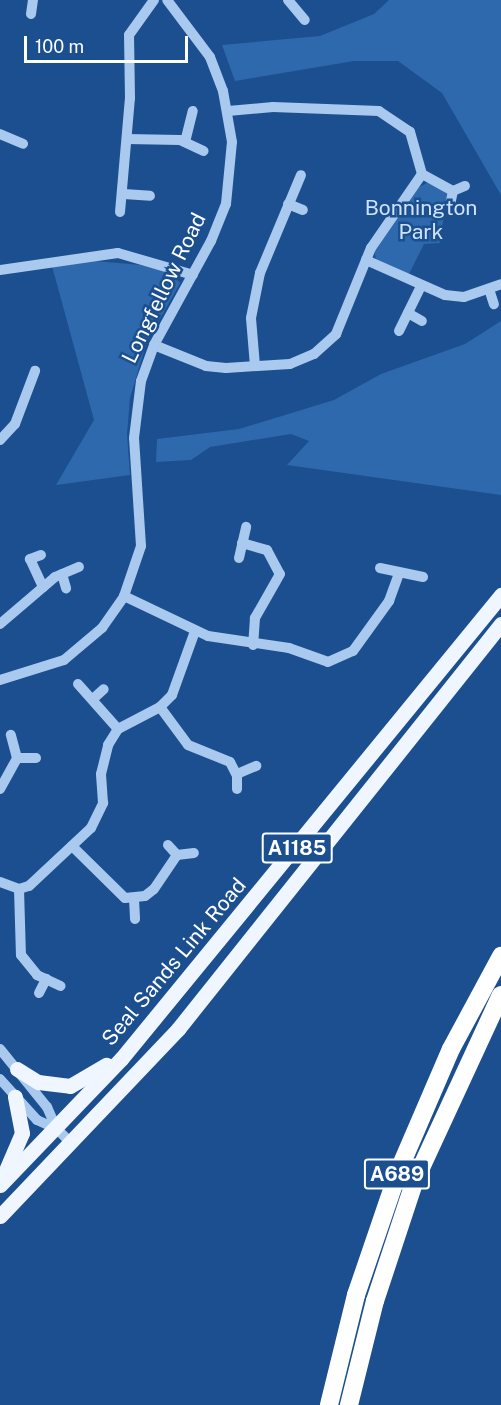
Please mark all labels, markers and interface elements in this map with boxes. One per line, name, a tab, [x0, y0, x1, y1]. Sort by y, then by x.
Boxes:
scale bar	[27, 24, 190, 62]
text: 100 m	[35, 36, 84, 57]
park label: Bonnington Park	[365, 195, 477, 245]
street label: Longfellow Road	[117, 209, 211, 367]
road number: A1185	[261, 831, 333, 865]
street label: Seal Sands Link Road	[97, 873, 251, 1051]
road number: A689	[362, 1157, 432, 1191]

